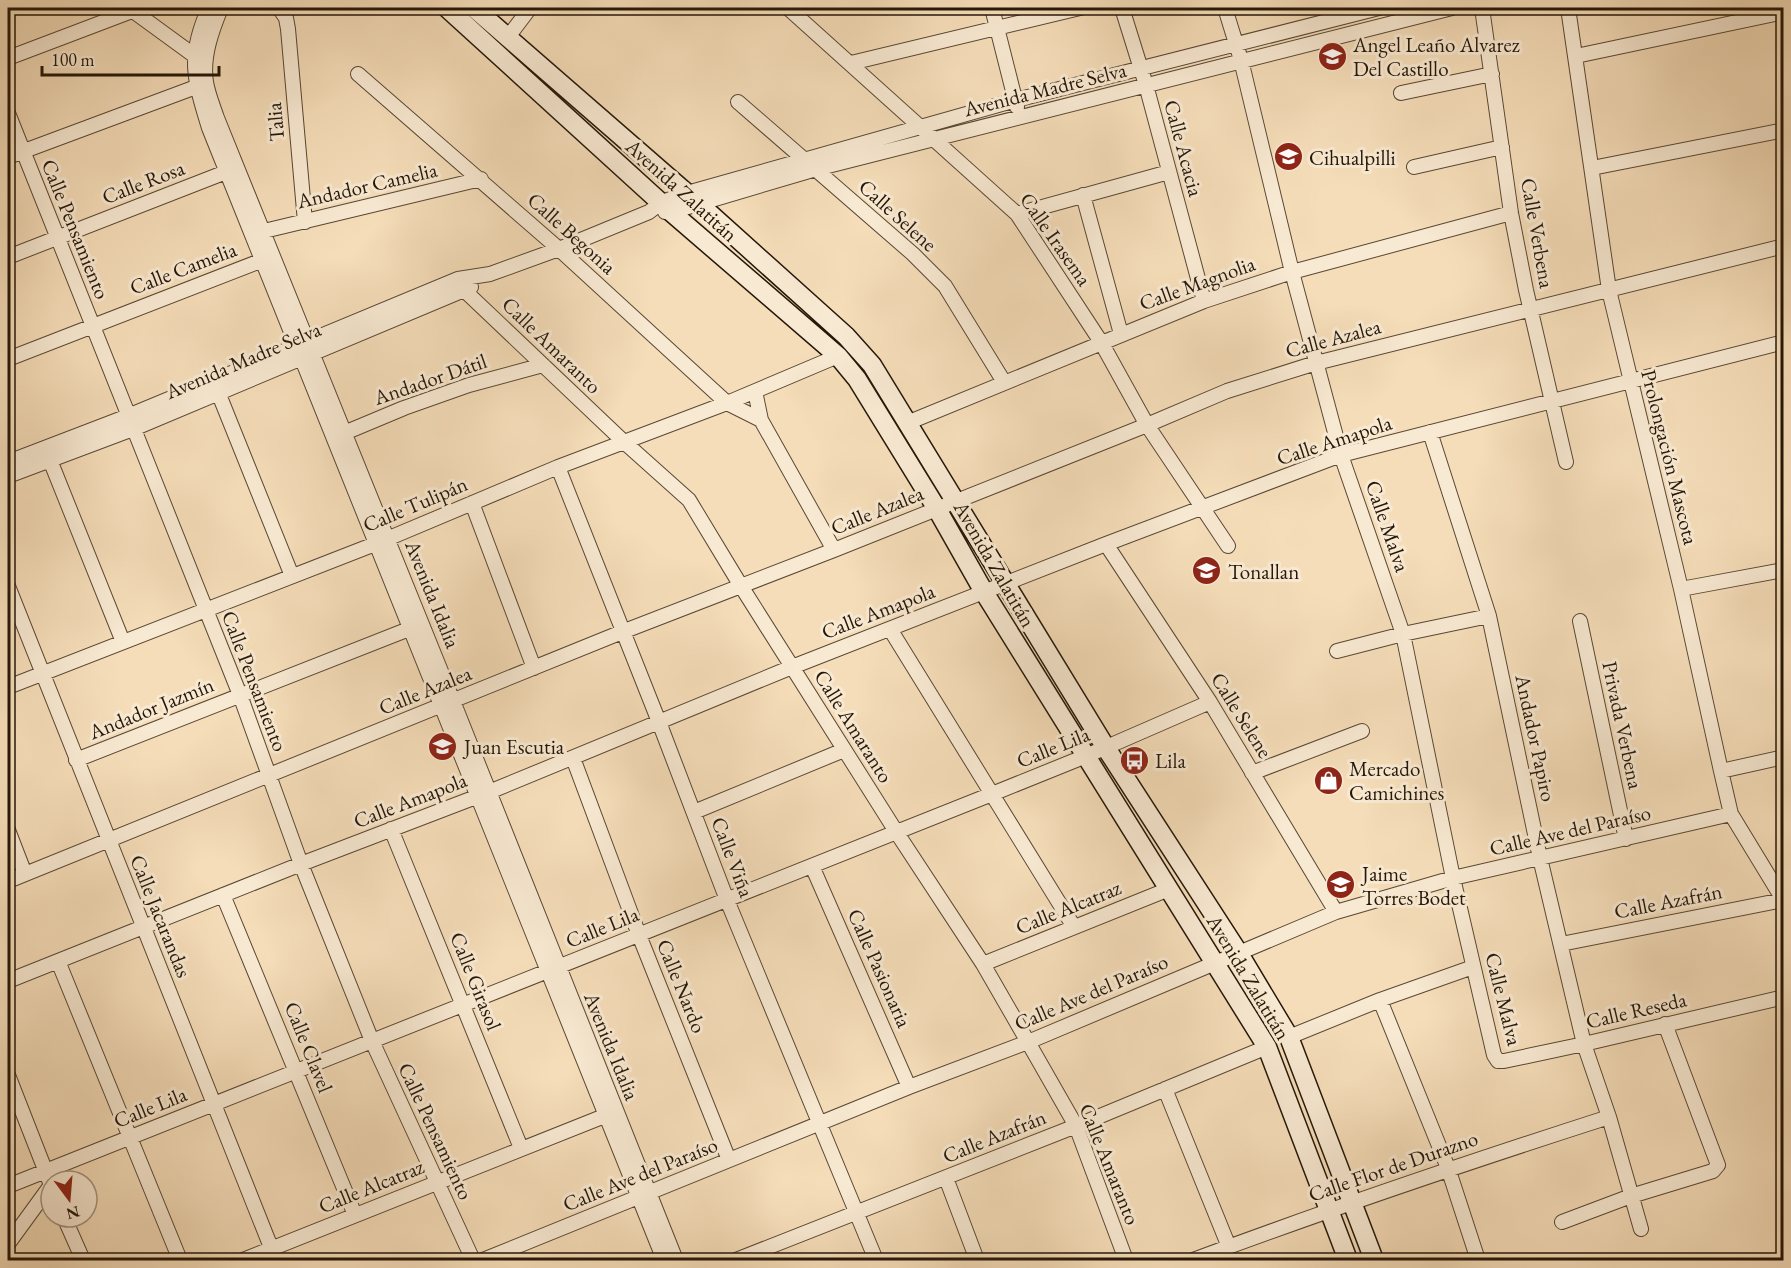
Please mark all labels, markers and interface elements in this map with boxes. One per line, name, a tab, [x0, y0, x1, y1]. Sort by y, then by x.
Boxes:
place label: Angel Leaño Alvarez Del Castillo	[1352, 31, 1520, 82]
scale bar	[42, 39, 219, 77]
school or university icon: Angel Leaño Alvarez Del Castillo	[1316, 40, 1348, 72]
text: 100 m	[51, 48, 95, 71]
street label: Avenida Madre Selva	[960, 56, 1130, 122]
street label: Calle Acacia	[1158, 97, 1210, 200]
street label: Talia	[260, 101, 290, 143]
street label: Avenida Zalatitán	[620, 132, 744, 247]
school or university icon: Cihualpilli	[1272, 141, 1304, 173]
place label: Cihualpilli	[1309, 144, 1396, 171]
street label: Calle Rosa	[98, 154, 189, 210]
street label: Calle Pensamiento	[36, 155, 116, 303]
street label: Andador Camelia	[293, 156, 440, 214]
street label: Calle Selene	[853, 173, 943, 257]
street label: Calle Verbena	[1515, 176, 1561, 291]
street label: Calle Begonia	[522, 186, 623, 280]
street label: Calle Irasema	[1014, 187, 1098, 291]
street label: Calle Camelia	[126, 235, 241, 301]
street label: Calle Magnolia	[1135, 249, 1259, 316]
street label: Calle Amaranto	[496, 291, 608, 399]
street label: Calle Azalea	[1282, 312, 1384, 364]
street label: Avenida Madre Selva	[160, 315, 325, 405]
street label: Andador Dátil	[369, 347, 490, 411]
street label: Prolongación Mascota	[1635, 367, 1705, 548]
street label: Calle Amapola	[1273, 409, 1396, 471]
street label: Calle Tulipán	[359, 470, 471, 538]
street label: Calle Malva	[1360, 477, 1416, 576]
street label: Calle Azalea	[827, 479, 928, 541]
street label: Avenida Zalatitán	[947, 495, 1042, 632]
street label: Avenida Idalia	[399, 535, 467, 653]
school or university icon: Tonallan	[1191, 555, 1223, 587]
place label: Tonallan	[1228, 558, 1299, 585]
street label: Calle Amapola	[817, 577, 939, 645]
street label: Calle Pensamiento	[216, 607, 294, 755]
street label: Calle Azalea	[375, 659, 476, 721]
street label: Privada Verbena	[1596, 659, 1650, 792]
street label: Calle Amaranto	[809, 664, 899, 788]
street label: Calle Selene	[1205, 667, 1279, 763]
street label: Andador Jazmín	[84, 671, 217, 746]
street label: Andador Papiro	[1509, 671, 1563, 804]
street label: Calle Lila	[1012, 720, 1094, 774]
school or university icon: Juan Escutia	[427, 730, 459, 762]
place label: Juan Escutia	[462, 733, 565, 760]
bus stop icon: Lila	[1118, 744, 1150, 776]
place label: Lila	[1155, 747, 1186, 774]
place label: Mercado Camichines	[1349, 755, 1445, 806]
shop icon: Mercado Camichines	[1312, 764, 1344, 796]
street label: Calle Amapola	[349, 766, 471, 834]
street label: Calle Ave del Paraíso	[1487, 798, 1653, 862]
street label: Calle Viña	[705, 813, 761, 902]
street label: Calle Jacarandas	[124, 851, 198, 982]
place label: Jaime Torres Bodet	[1360, 860, 1466, 911]
school or university icon: Jaime Torres Bodet	[1325, 869, 1357, 901]
street label: Calle Alcatraz	[1011, 874, 1125, 940]
street label: Calle Azafrán	[1612, 877, 1724, 925]
street label: Calle Lila	[561, 900, 643, 954]
street label: Calle Pasionaria	[842, 904, 918, 1032]
street label: Avenida Zalatitán	[1200, 908, 1297, 1045]
street label: Calle Girasol	[444, 928, 508, 1034]
street label: Calle Nardo	[651, 935, 713, 1037]
street label: Calle Ave del Paraíso	[1010, 947, 1172, 1037]
street label: Calle Malva	[1479, 950, 1529, 1049]
street label: Calle Reseda	[1583, 985, 1690, 1035]
street label: Avenida Idalia	[578, 987, 646, 1105]
street label: Calle Clavel	[279, 998, 339, 1096]
street label: Calle Pensamiento	[392, 1058, 480, 1204]
street label: Calle Lila	[109, 1080, 191, 1134]
street label: Calle Amaranto	[1073, 1099, 1147, 1229]
street label: Calle Azafrán	[938, 1103, 1050, 1169]
street label: Calle Flor de Durazno	[1305, 1124, 1481, 1208]
street label: Calle Ave del Paraíso	[559, 1131, 721, 1217]
street label: Calle Alcatraz	[314, 1153, 428, 1219]
north arrow	[39, 1169, 99, 1229]
text: N	[64, 1201, 82, 1225]

